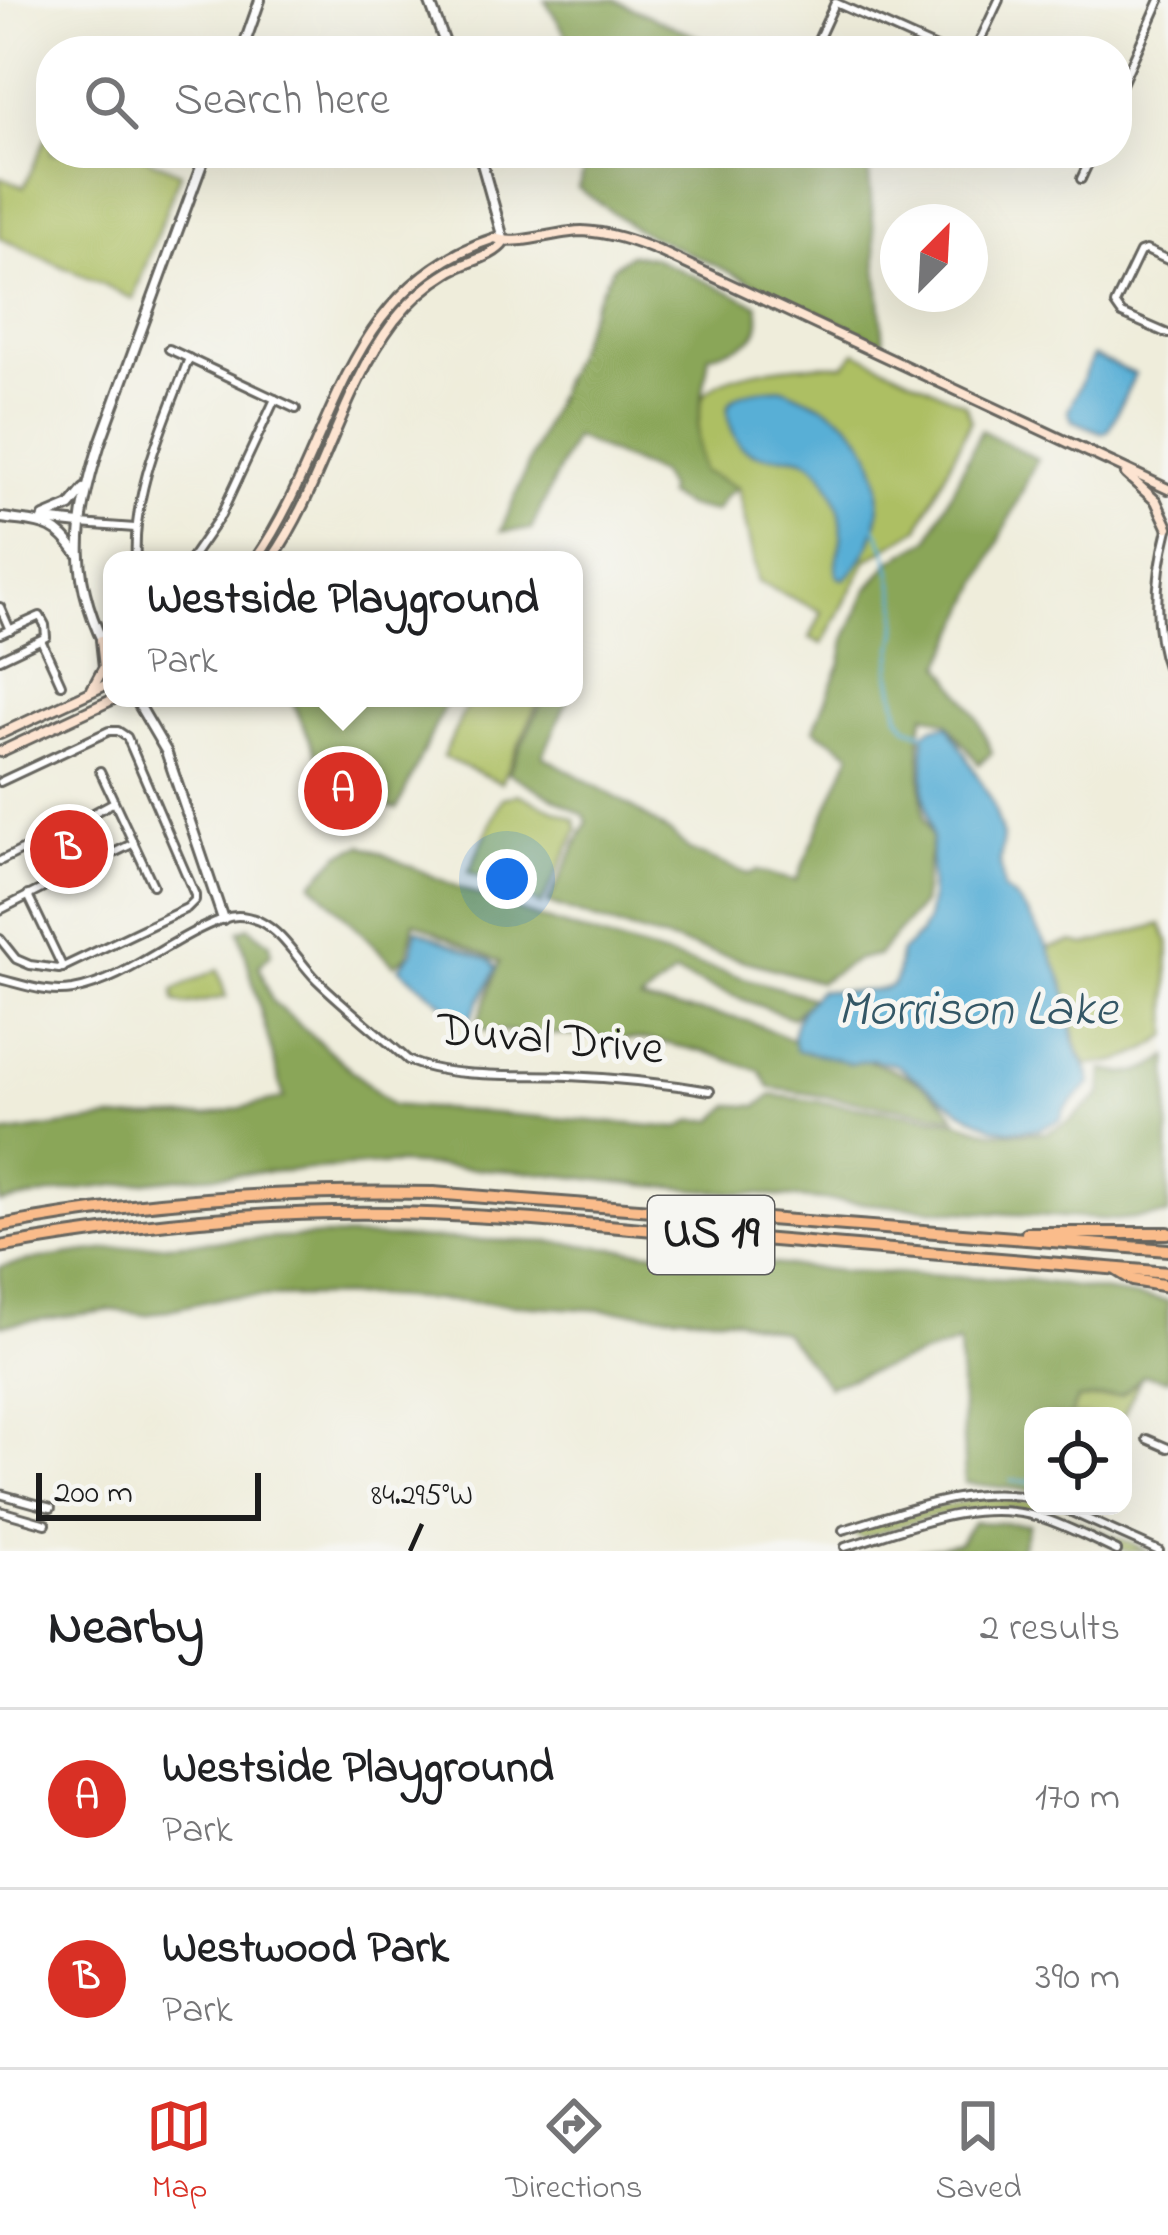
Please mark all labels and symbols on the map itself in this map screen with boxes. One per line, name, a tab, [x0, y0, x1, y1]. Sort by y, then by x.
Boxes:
north arrow	[880, 204, 988, 312]
pin: A	[304, 746, 382, 836]
pin: B	[30, 804, 108, 894]
your location	[477, 849, 537, 909]
water label: Morrison Lake	[837, 974, 1119, 1049]
street label: Duval Drive	[433, 996, 667, 1086]
road number: US 19	[648, 1196, 774, 1274]
scale bar	[36, 1467, 261, 1520]
text: 84.295°W	[371, 1475, 473, 1519]

